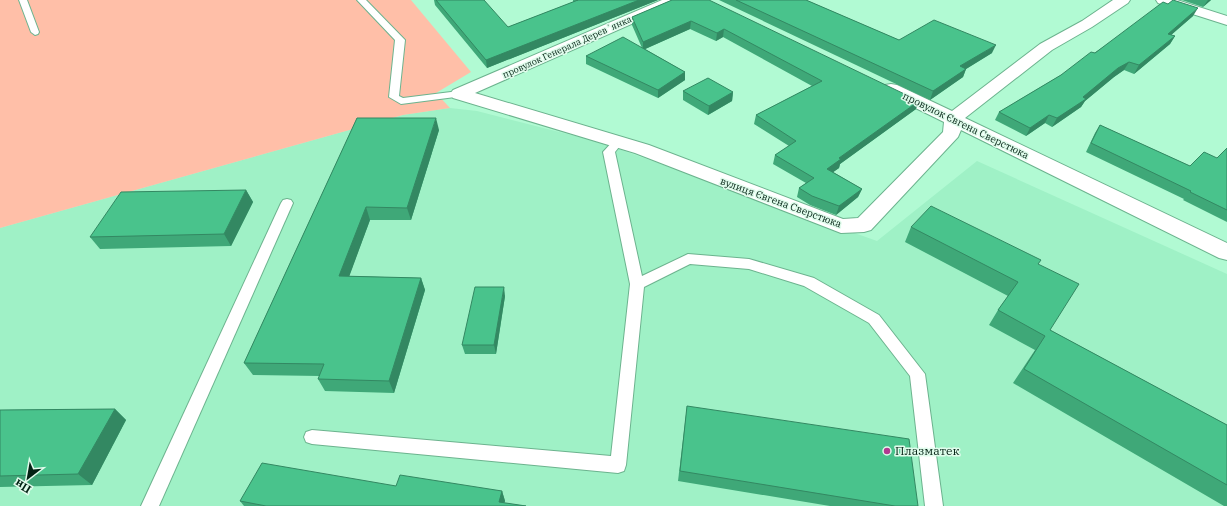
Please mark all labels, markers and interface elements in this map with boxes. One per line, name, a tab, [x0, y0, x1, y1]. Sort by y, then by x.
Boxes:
street label: провулок Генерала Деревʼянка	[501, 13, 633, 80]
street label: провулок Євгена Сверстюка	[901, 89, 1031, 162]
street label: вулиця Євгена Сверстюка	[718, 174, 844, 231]
place label: Плазматек	[895, 443, 959, 458]
marker: Плазматек	[882, 446, 892, 456]
north arrow	[8, 458, 48, 498]
text: Пн	[12, 476, 33, 497]

